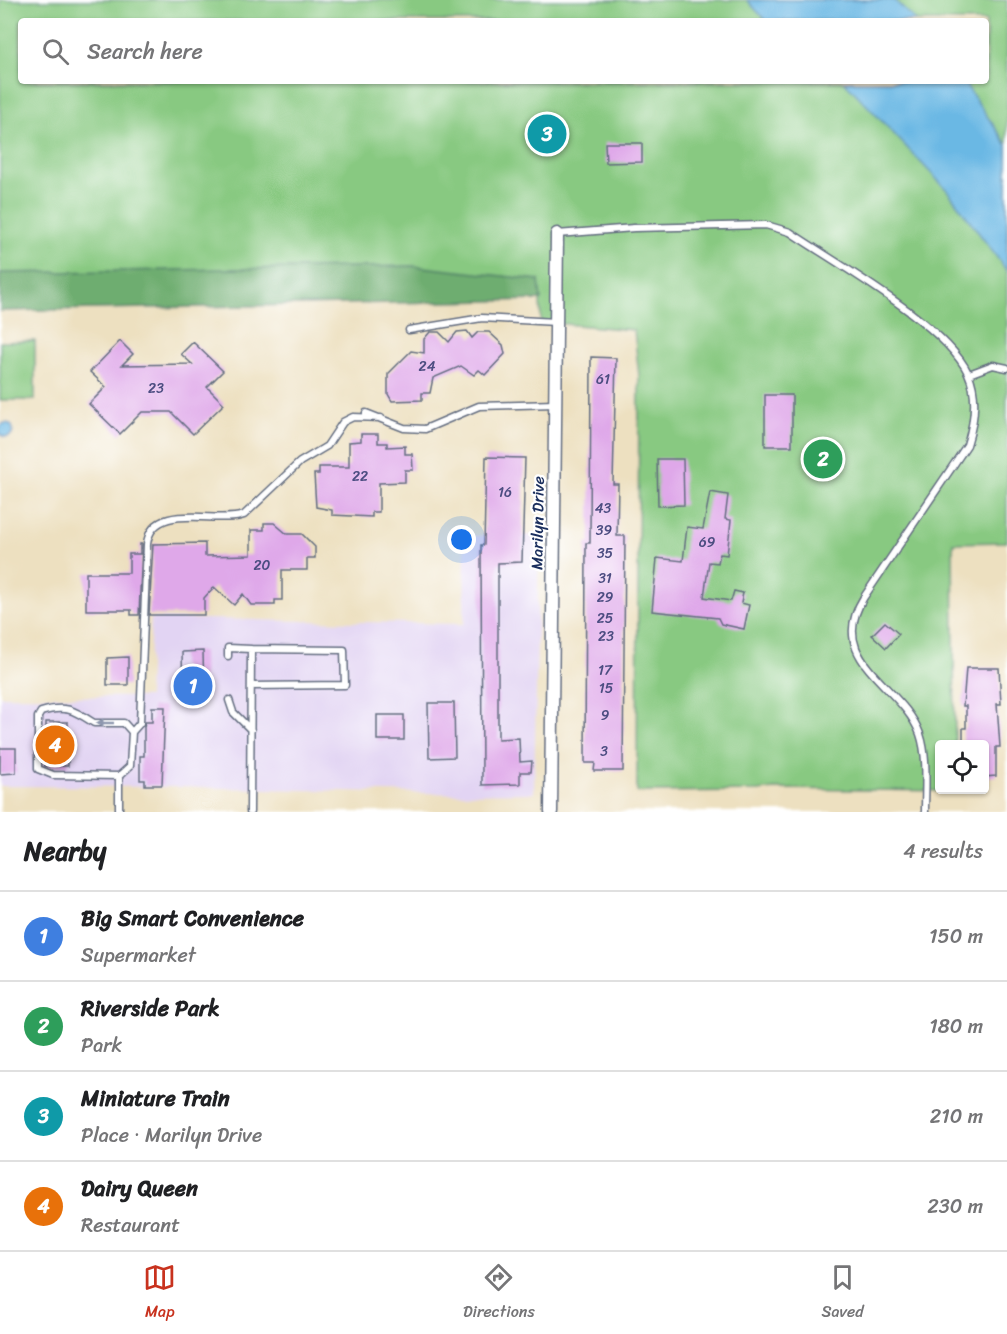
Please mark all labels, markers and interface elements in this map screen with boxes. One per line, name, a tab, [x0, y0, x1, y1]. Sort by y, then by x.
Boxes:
search box	[18, 18, 989, 84]
text: Search here	[87, 32, 203, 71]
icon: search	[39, 35, 72, 68]
pin: 3	[528, 112, 566, 156]
house number: 24	[419, 354, 436, 379]
house number: 61	[596, 367, 610, 392]
house number: 23	[148, 376, 164, 401]
pin: 2	[804, 436, 842, 482]
house number: 22	[352, 464, 368, 489]
street label: Marilyn Drive	[522, 476, 553, 570]
house number: 16	[498, 480, 512, 505]
house number: 43	[595, 496, 612, 521]
house number: 39	[596, 518, 613, 543]
your location	[447, 525, 476, 554]
house number: 69	[699, 530, 716, 555]
house number: 35	[597, 541, 614, 566]
house number: 20	[254, 553, 271, 578]
house number: 31	[598, 566, 612, 591]
house number: 29	[597, 585, 614, 610]
house number: 25	[597, 606, 614, 631]
house number: 23	[598, 624, 614, 649]
house number: 17	[598, 658, 613, 683]
pin: 1	[174, 664, 212, 708]
house number: 15	[599, 676, 614, 701]
house number: 9	[601, 703, 610, 728]
one-way arrow	[96, 718, 115, 728]
pin: 4	[36, 722, 74, 768]
house number: 3	[600, 739, 608, 764]
map controls	[935, 740, 989, 794]
button: locate	[935, 740, 989, 794]
text: Nearby	[24, 828, 106, 874]
text: 4 results	[903, 834, 983, 869]
text: Big Smart Convenience	[81, 899, 304, 938]
text: 1	[39, 919, 48, 954]
text: 150 m	[929, 919, 983, 954]
text: Supermarket	[81, 938, 196, 973]
text: Riverside Park	[81, 989, 220, 1028]
text: 2	[38, 1009, 49, 1044]
text: 180 m	[929, 1009, 983, 1044]
text: Park	[81, 1028, 122, 1063]
text: Miniature Train	[81, 1079, 230, 1118]
text: 3	[38, 1099, 49, 1134]
text: 210 m	[930, 1099, 983, 1134]
text: Place · Marilyn Drive	[81, 1118, 262, 1153]
text: Dairy Queen	[81, 1169, 198, 1208]
text: 4	[37, 1189, 50, 1224]
text: 230 m	[927, 1189, 983, 1224]
text: Restaurant	[81, 1208, 180, 1243]
tab: Map	[143, 1261, 176, 1326]
tab: Directions	[463, 1261, 535, 1326]
tab: Saved	[821, 1261, 864, 1326]

